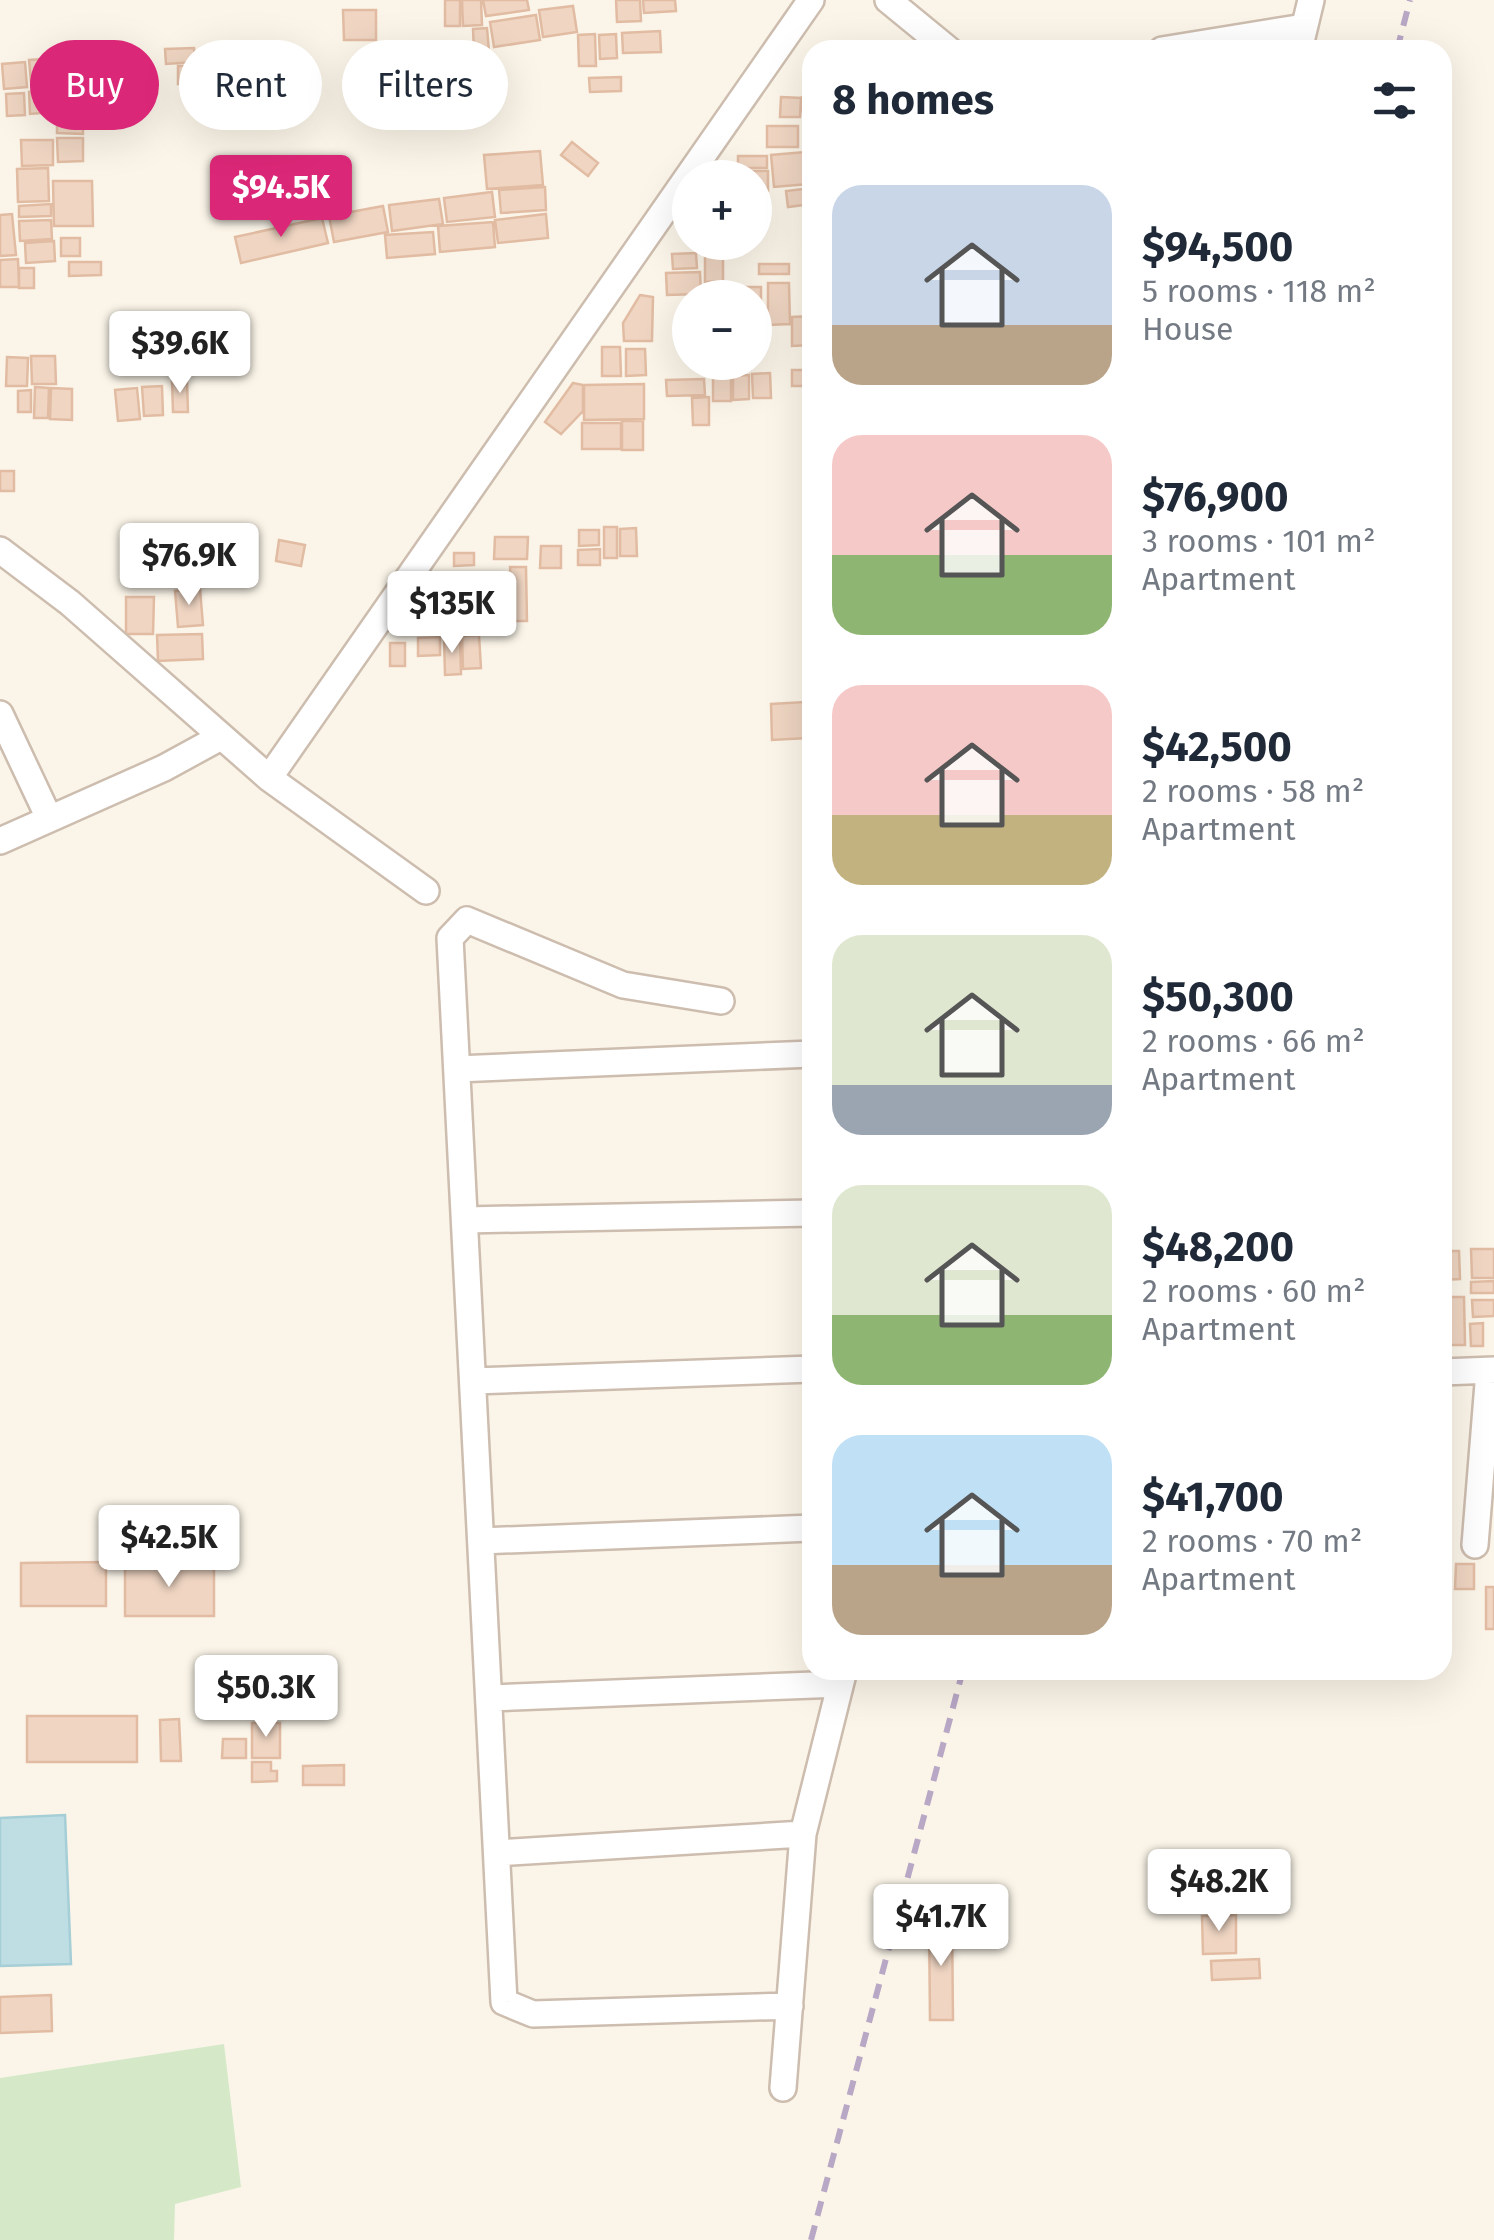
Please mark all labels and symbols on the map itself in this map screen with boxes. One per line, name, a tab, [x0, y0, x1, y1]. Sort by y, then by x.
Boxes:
pin: $94.5K	[200, 155, 362, 240]
pin: $39.6K	[99, 311, 261, 396]
pin: $76.9K	[108, 523, 270, 608]
pin: $135K	[382, 571, 522, 656]
pin: $42.5K	[88, 1505, 250, 1590]
pin: $50.3K	[185, 1655, 347, 1740]
pin: $48.2K	[1138, 1849, 1300, 1934]
pin: $41.7K	[860, 1884, 1022, 1969]

